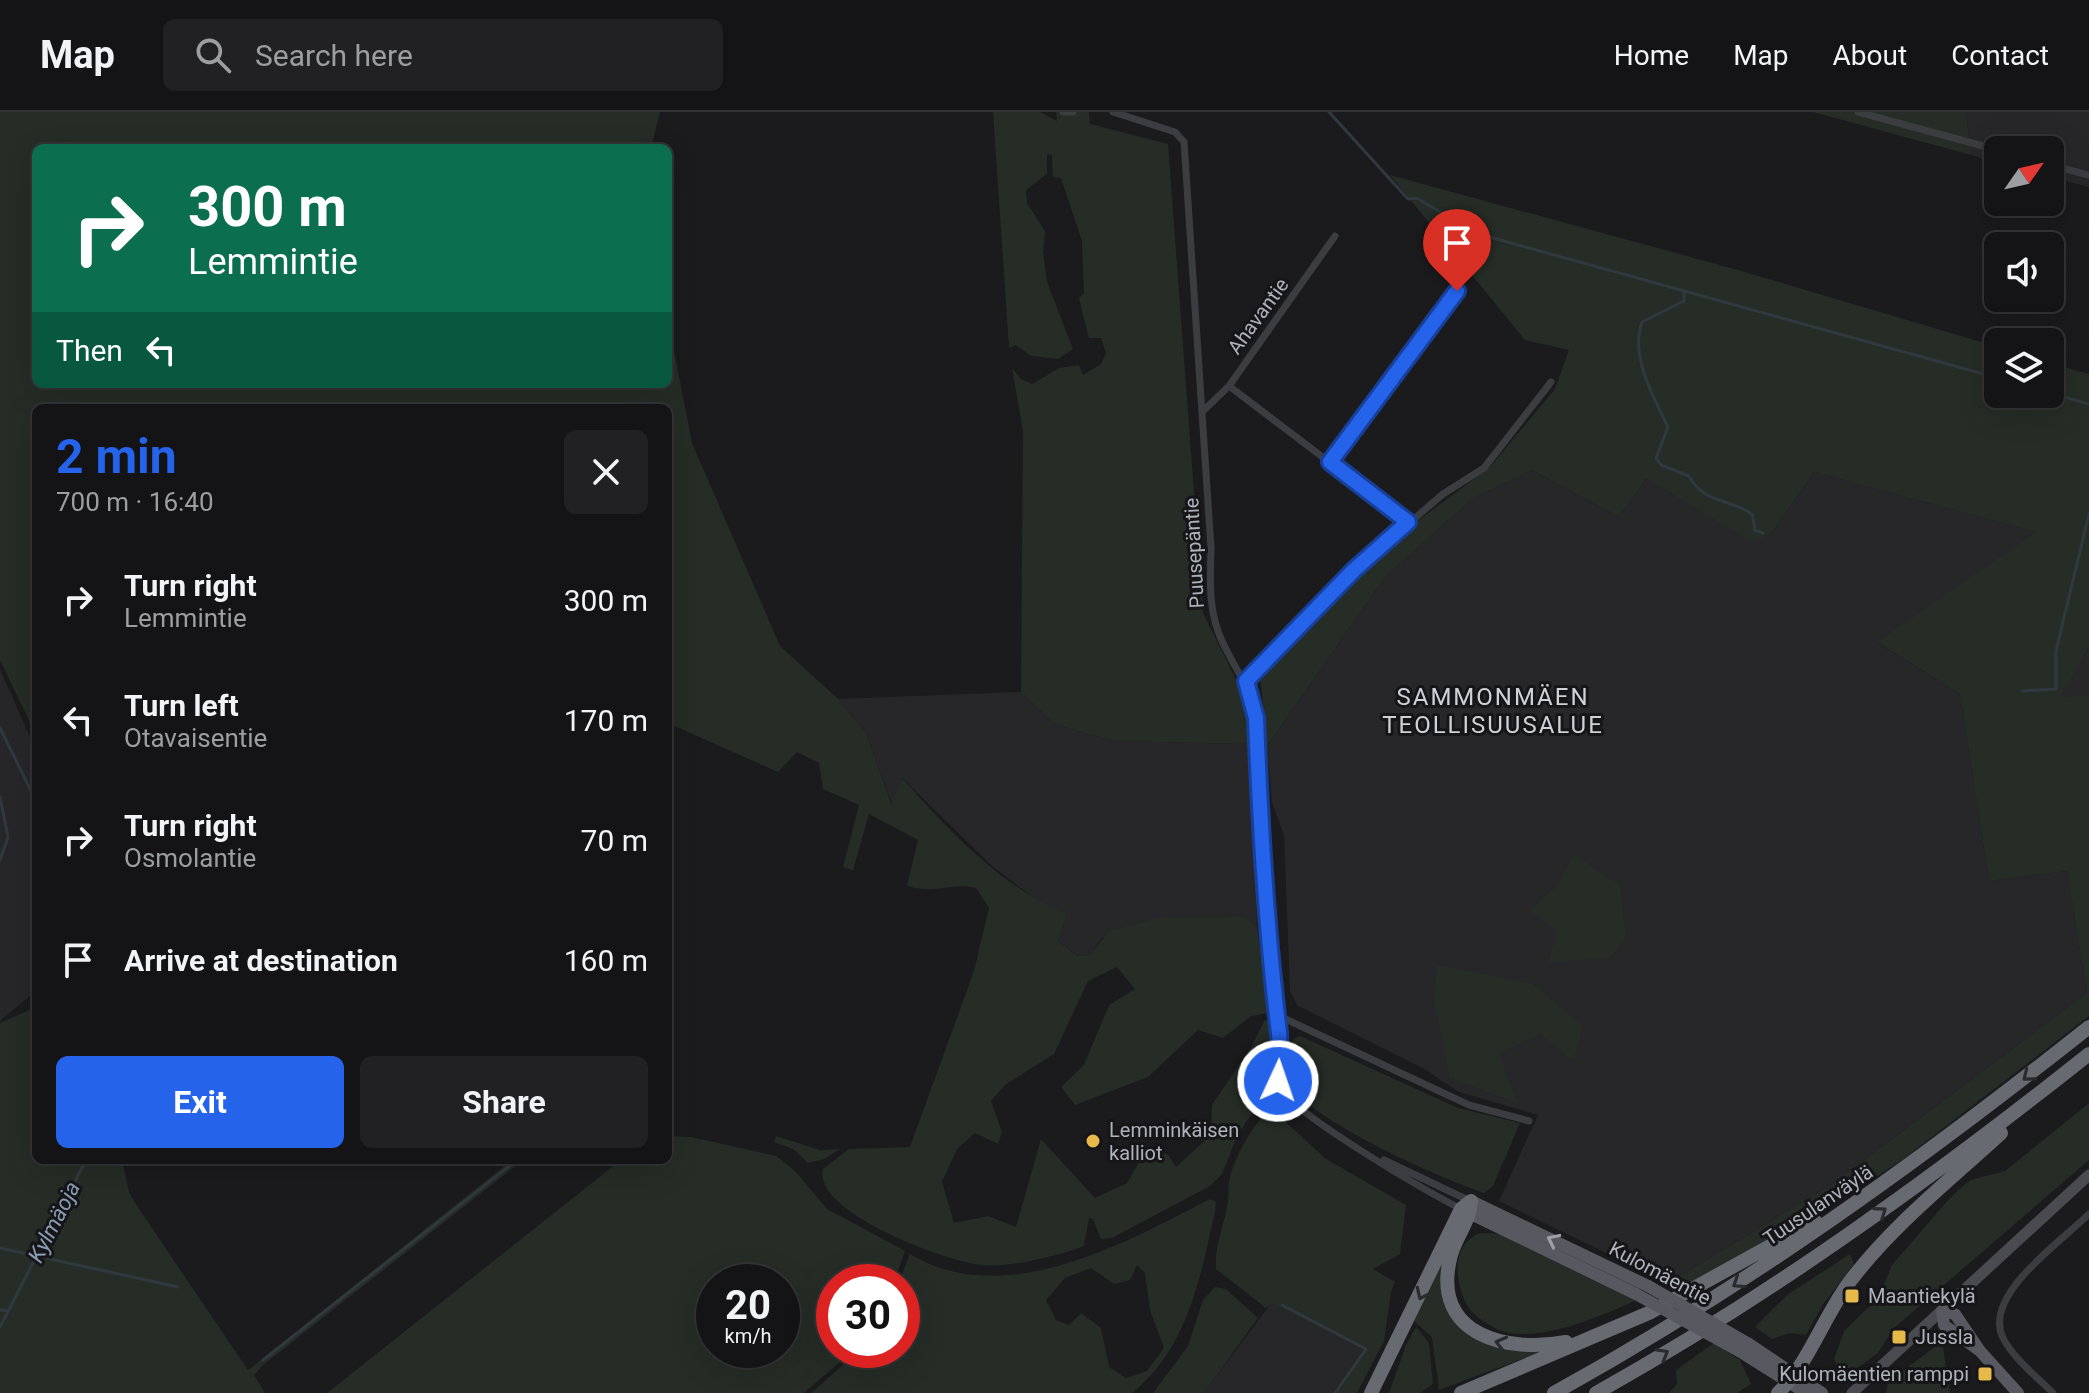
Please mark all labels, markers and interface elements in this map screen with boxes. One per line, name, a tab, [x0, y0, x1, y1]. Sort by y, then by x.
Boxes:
search box	[163, 19, 723, 91]
text: Map	[40, 33, 115, 77]
icon: search	[191, 33, 235, 77]
text: Search here	[255, 38, 413, 73]
text: Home	[1614, 39, 1689, 72]
text: Map	[1733, 39, 1789, 72]
text: About	[1833, 39, 1907, 72]
text: Contact	[1951, 39, 2049, 72]
north arrow	[1984, 136, 2064, 216]
map controls	[1984, 136, 2064, 408]
text: 300 m	[188, 174, 347, 240]
icon: right	[56, 176, 160, 280]
pin	[1423, 209, 1491, 291]
icon: arrive	[1435, 221, 1479, 265]
button: sound	[1984, 232, 2064, 312]
text: Lemmintie	[188, 241, 358, 283]
street label: Ahavantie	[1222, 273, 1294, 359]
icon: left	[139, 328, 183, 372]
button: layers	[1984, 328, 2064, 408]
text: Then	[56, 333, 123, 368]
text: 2 min	[56, 428, 177, 485]
button: close	[564, 430, 648, 514]
text: 700 m · 16:40	[56, 487, 214, 517]
street label: Puusepäntie	[1179, 497, 1209, 609]
text: Turn right	[124, 568, 257, 603]
icon: right	[56, 578, 100, 622]
text: 300 m	[564, 583, 648, 618]
text: Lemmintie	[124, 603, 247, 633]
district label: SAMMONMÄEN TEOLLISUUSALUE	[1382, 683, 1604, 739]
text: Turn left	[124, 688, 239, 723]
icon: left	[56, 698, 100, 742]
text: 170 m	[564, 703, 648, 738]
text: Otavaisentie	[124, 723, 267, 753]
text: Turn right	[124, 808, 257, 843]
icon: right	[56, 818, 100, 862]
text: 70 m	[581, 823, 648, 858]
text: Osmolantie	[124, 843, 256, 873]
icon: arrive	[56, 938, 100, 982]
text: Arrive at destination	[124, 943, 398, 978]
text: 160 m	[564, 943, 648, 978]
position arrow	[1236, 1039, 1320, 1123]
button: Exit	[56, 1056, 344, 1148]
button: Share	[360, 1056, 648, 1148]
one-way arrow	[2023, 1066, 2037, 1081]
place label: Lemminkäisen kalliot	[1109, 1118, 1239, 1165]
marker: Lemminkäisen kalliot	[1084, 1132, 1102, 1150]
street label: Tuusulanväylä	[1759, 1160, 1877, 1250]
water label: Kylmäoja	[23, 1177, 85, 1267]
one-way arrow	[1873, 1207, 1887, 1222]
one-way arrow	[1546, 1234, 1561, 1250]
street label: Kulomäentie	[1605, 1236, 1715, 1310]
speed limit sign: 30	[816, 1264, 920, 1368]
one-way arrow	[1733, 1273, 1747, 1288]
text: 20	[725, 1282, 771, 1329]
place label: Maantiekylä	[1868, 1284, 1976, 1308]
one-way arrow	[1416, 1285, 1432, 1300]
marker: Maantiekylä	[1843, 1287, 1861, 1305]
text: km/h	[725, 1324, 771, 1348]
place label: Jussla	[1915, 1325, 1973, 1349]
marker: Jussla	[1890, 1328, 1908, 1346]
one-way arrow	[1494, 1336, 1508, 1353]
one-way arrow	[1655, 1348, 1669, 1364]
place label: Kulomäentien ramppi	[1779, 1362, 1969, 1386]
marker: Kulomäentien ramppi	[1976, 1365, 1994, 1383]

